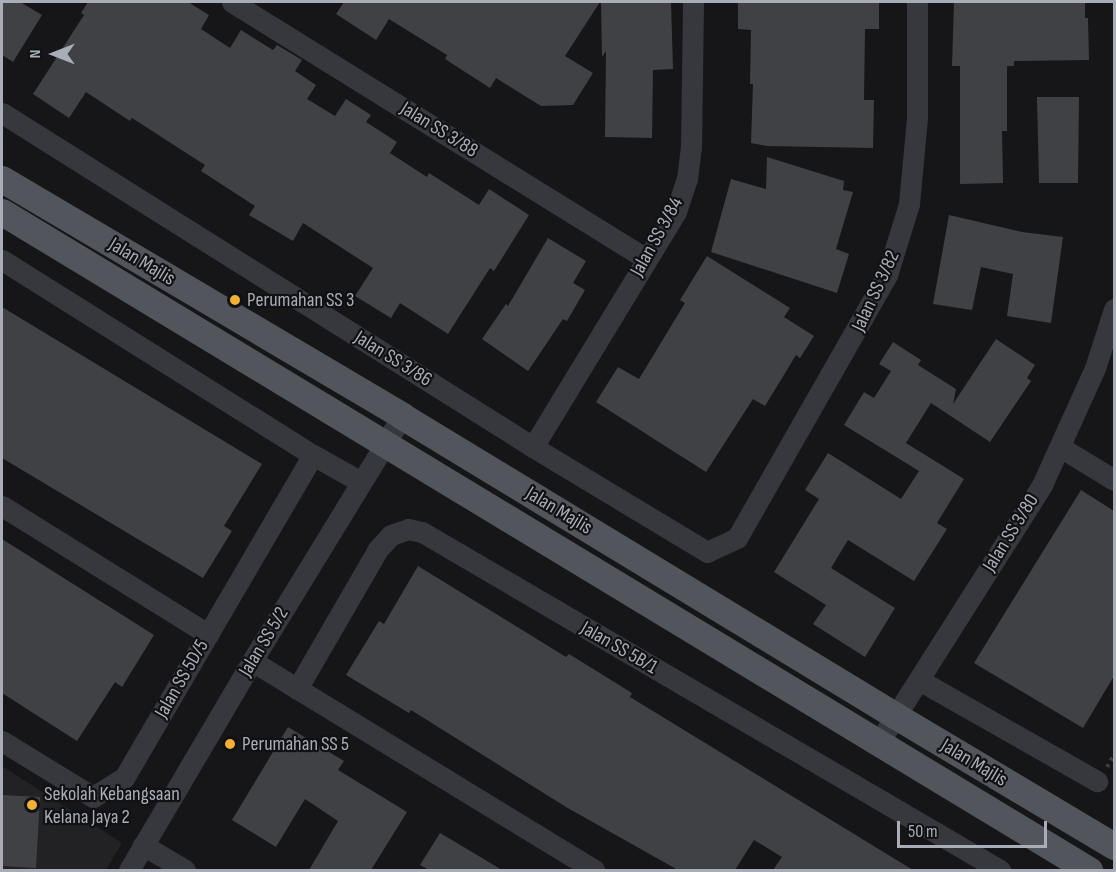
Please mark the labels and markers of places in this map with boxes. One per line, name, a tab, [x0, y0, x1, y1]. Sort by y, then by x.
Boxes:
place label: Perumahan SS 3	[247, 288, 354, 312]
marker: Perumahan SS 3	[228, 293, 242, 307]
place label: Perumahan SS 5	[242, 732, 349, 756]
marker: Perumahan SS 5	[223, 737, 237, 751]
place label: Sekolah Kebangsaan Kelana Jaya 2	[44, 782, 180, 829]
marker: Sekolah Kebangsaan Kelana Jaya 2	[25, 798, 39, 812]

